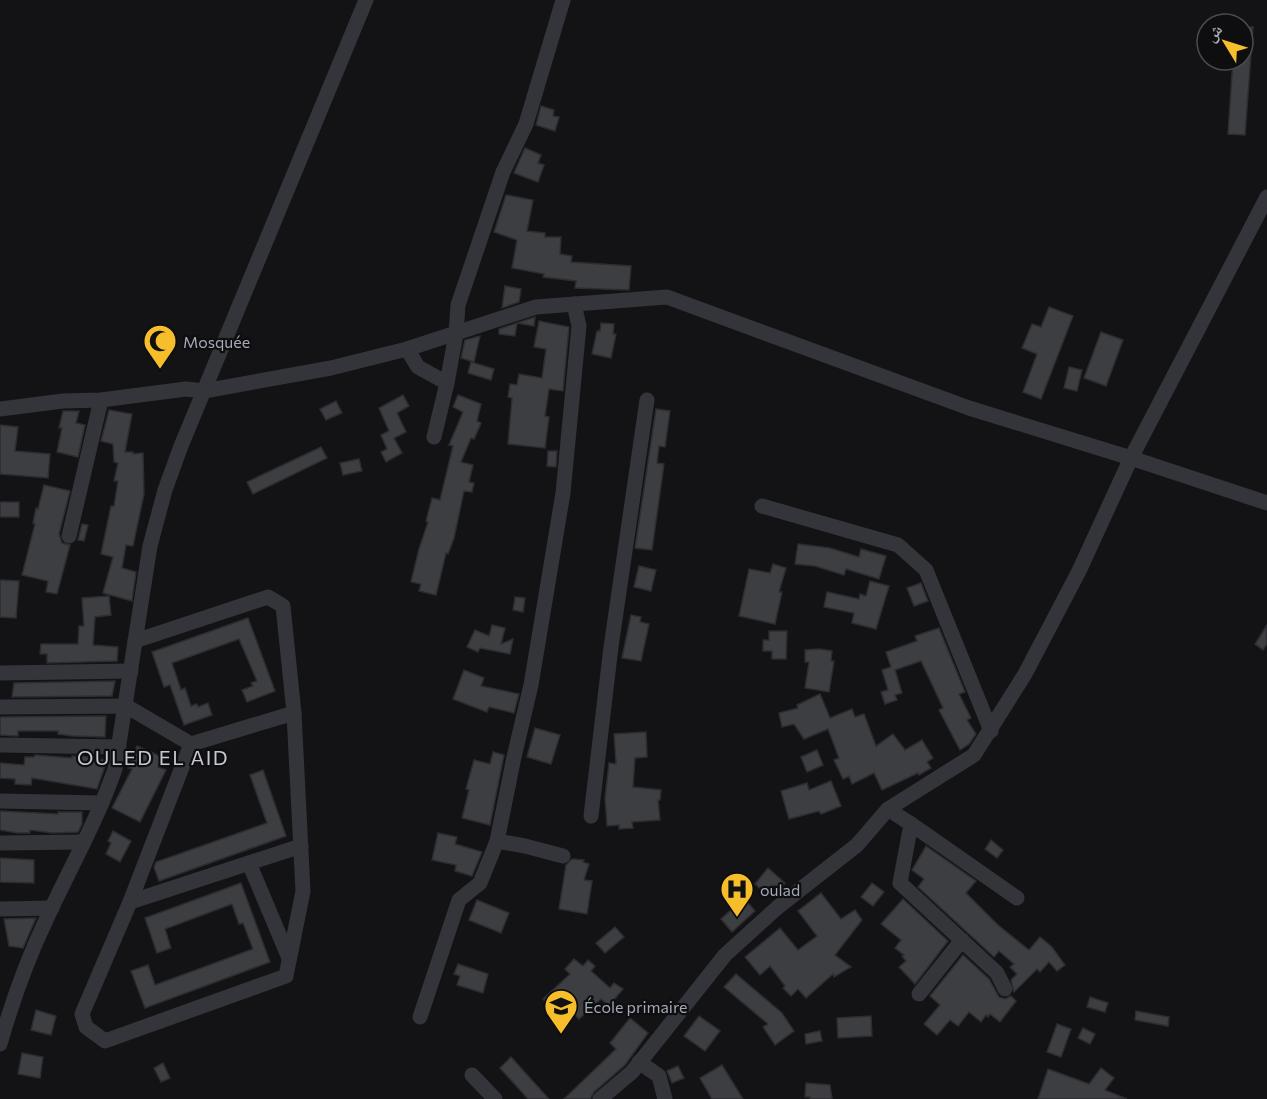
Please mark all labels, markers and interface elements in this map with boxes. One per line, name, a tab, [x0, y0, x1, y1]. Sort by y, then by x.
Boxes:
north arrow	[1195, 12, 1255, 72]
text: ش	[1200, 20, 1226, 46]
mosque icon: Mosquée	[142, 323, 178, 370]
place label: Mosquée	[183, 332, 250, 351]
district label: OULED EL AID	[77, 745, 229, 769]
hospital icon: oulad	[719, 871, 755, 918]
place label: oulad	[760, 880, 800, 899]
school or university icon: École primaire	[543, 988, 579, 1035]
place label: École primaire	[584, 997, 688, 1016]

